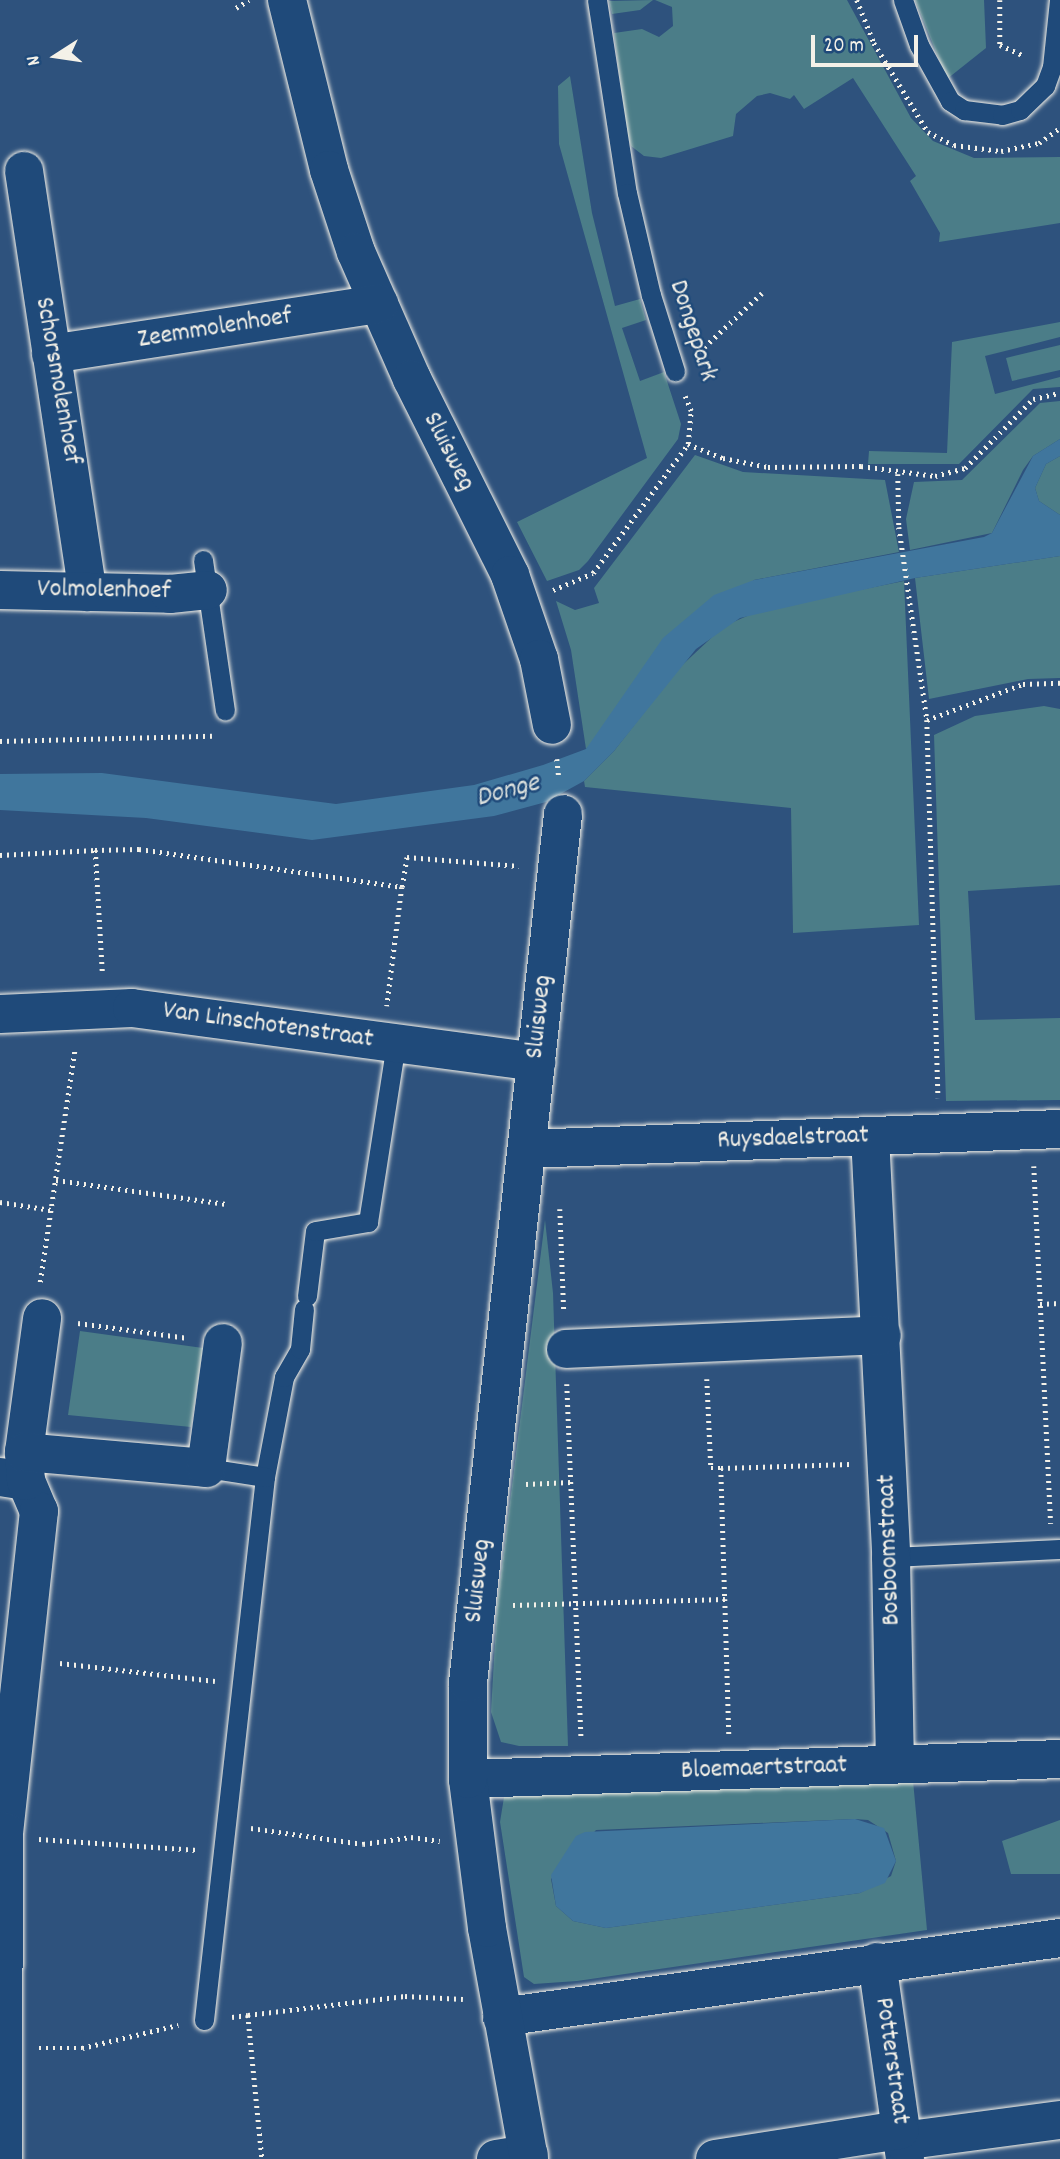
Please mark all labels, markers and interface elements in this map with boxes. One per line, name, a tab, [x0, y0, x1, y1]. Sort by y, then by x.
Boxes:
north arrow	[21, 21, 91, 91]
scale bar	[815, 21, 922, 65]
text: 20 m	[824, 32, 864, 62]
text: N	[21, 53, 49, 68]
street label: Dongepark	[661, 277, 723, 385]
street label: Schorsmolenhoef	[27, 295, 87, 467]
street label: Zeemmolenhoef	[136, 301, 294, 357]
street label: Sluisweg	[415, 407, 481, 497]
street label: Volmolenhoef	[37, 574, 171, 608]
water label: Donge	[473, 767, 543, 817]
street label: Sluisweg	[520, 974, 560, 1060]
street label: Van Linschotenstraat	[161, 996, 375, 1056]
street label: Ruysdaelstraat	[717, 1121, 869, 1157]
street label: Bosboomstraat	[872, 1474, 908, 1626]
street label: Sluisweg	[459, 1538, 499, 1624]
street label: Bloemaertstraat	[680, 1751, 848, 1787]
street label: Potterstraat	[867, 1996, 915, 2126]

